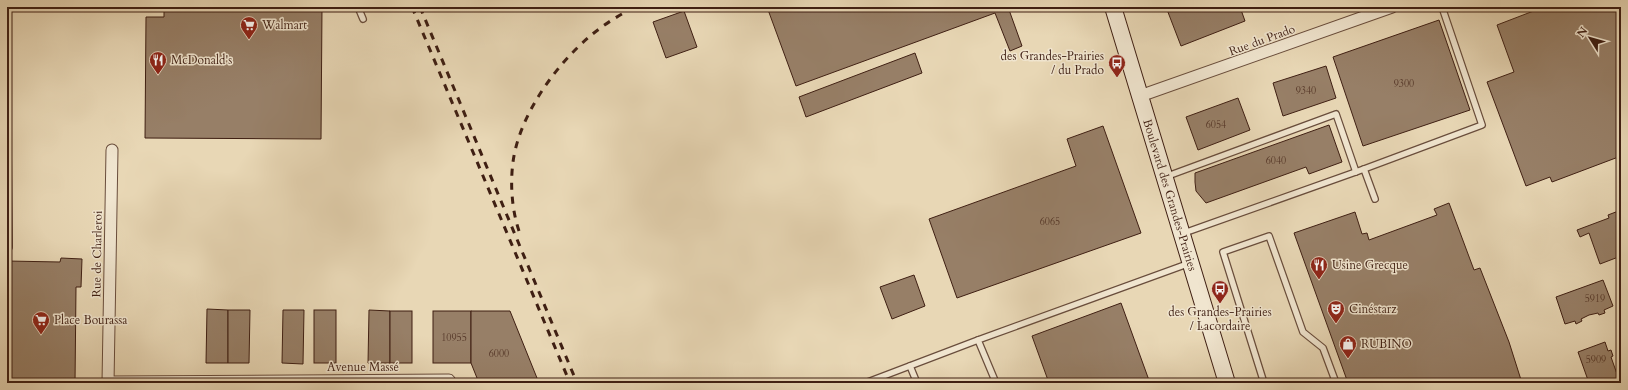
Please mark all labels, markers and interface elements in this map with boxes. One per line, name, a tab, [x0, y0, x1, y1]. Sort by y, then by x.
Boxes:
supermarket icon: Walmart	[239, 15, 259, 40]
place label: Walmart	[261, 17, 307, 33]
north arrow	[1570, 18, 1610, 58]
street label: Rue du Prado	[1227, 20, 1298, 59]
text: N	[1574, 24, 1592, 41]
place label: des Grandes-Prairies / du Prado	[1001, 48, 1105, 78]
restaurant icon: McDonald's	[148, 50, 168, 75]
place label: McDonald's	[171, 52, 232, 68]
bus stop icon: des Grandes-Prairies / du Prado	[1107, 53, 1127, 78]
house number: 9300	[1394, 77, 1414, 91]
house number: 9340	[1296, 84, 1316, 98]
street label: Boulevard des Grandes-Prairies	[1139, 117, 1201, 273]
house number: 6054	[1206, 118, 1226, 132]
house number: 6040	[1266, 154, 1286, 168]
street label: Rue de Charleroi	[88, 210, 106, 297]
house number: 6065	[1040, 215, 1060, 229]
restaurant icon: Usine Grecque	[1309, 255, 1329, 280]
place label: Usine Grecque	[1332, 257, 1408, 273]
bus stop icon: des Grandes-Prairies / Lacordaire	[1210, 279, 1230, 304]
house number: 5919	[1585, 292, 1605, 306]
theatre icon: Cinéstarz	[1326, 299, 1346, 324]
place label: Cinéstarz	[1349, 301, 1397, 317]
place label: des Grandes-Prairies / Lacordaire	[1168, 304, 1272, 334]
supermarket icon: Place Bourassa	[31, 310, 51, 335]
place label: Place Bourassa	[54, 312, 128, 328]
house number: 10955	[441, 331, 467, 345]
shop icon: RUBINO	[1338, 334, 1358, 359]
place label: RUBINO	[1361, 336, 1412, 352]
house number: 6000	[489, 347, 509, 361]
house number: 5909	[1586, 353, 1606, 367]
street label: Avenue Massé	[327, 359, 399, 375]

